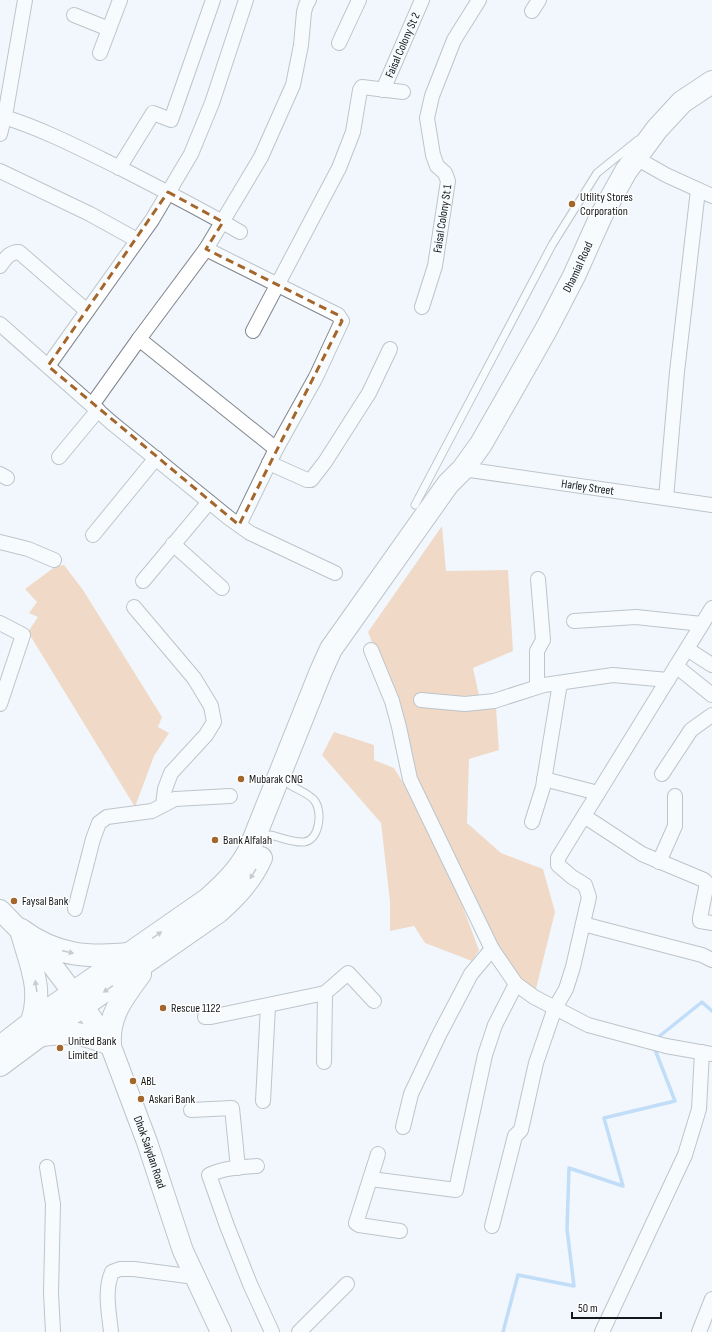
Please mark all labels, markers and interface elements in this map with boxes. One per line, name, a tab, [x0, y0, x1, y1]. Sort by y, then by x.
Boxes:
street label: Faisal Colony St 2	[382, 10, 424, 80]
street label: Faisal Colony St 1	[430, 183, 455, 254]
place label: Utility Stores Corporation	[580, 190, 633, 219]
marker: Utility Stores Corporation	[567, 199, 577, 209]
street label: Dhamial Road	[560, 239, 596, 295]
street label: Harley Street	[560, 476, 615, 499]
place label: Mubarak CNG	[249, 772, 303, 787]
marker: Mubarak CNG	[236, 774, 246, 784]
place label: Bank Alfalah	[223, 833, 272, 848]
marker: Bank Alfalah	[210, 835, 220, 845]
one-way arrow	[249, 868, 256, 880]
place label: Faysal Bank	[22, 894, 69, 909]
marker: Faysal Bank	[9, 896, 19, 906]
one-way arrow	[152, 931, 162, 939]
one-way arrow	[62, 950, 75, 956]
one-way arrow	[33, 979, 39, 992]
one-way arrow	[103, 985, 113, 993]
place label: Rescue 1122	[171, 1001, 221, 1016]
marker: Rescue 1122	[158, 1003, 168, 1013]
place label: United Bank Limited	[68, 1034, 117, 1063]
marker: United Bank Limited	[55, 1043, 65, 1053]
place label: ABL	[140, 1074, 156, 1089]
marker: ABL	[128, 1076, 138, 1086]
place label: Askari Bank	[148, 1092, 195, 1107]
marker: Askari Bank	[136, 1094, 146, 1104]
street label: Dhok Saiydan Road	[130, 1114, 169, 1190]
scale bar	[572, 1294, 661, 1320]
text: 50 m	[578, 1301, 598, 1316]

